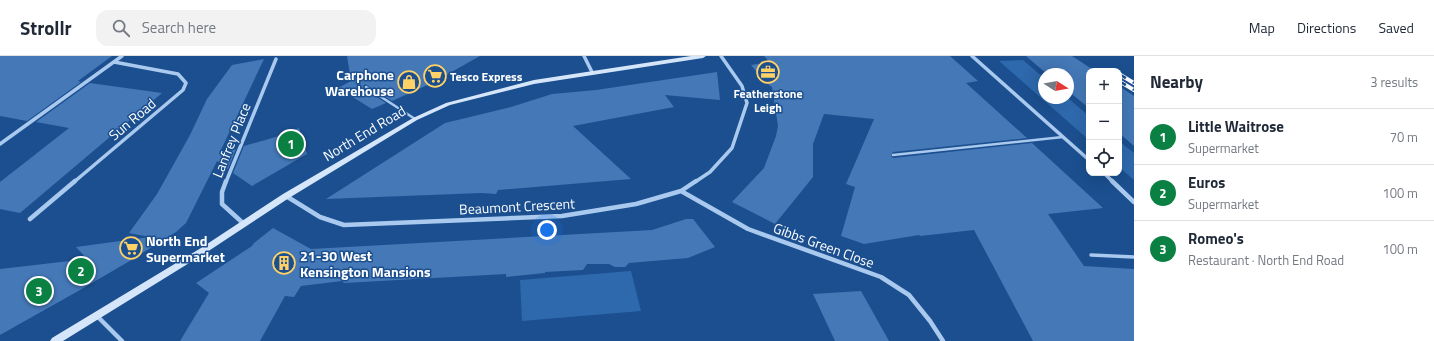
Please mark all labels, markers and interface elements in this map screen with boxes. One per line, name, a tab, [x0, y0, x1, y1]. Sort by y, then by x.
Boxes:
search box	[96, 10, 376, 46]
text: Strollr	[20, 13, 72, 42]
text: Search here	[142, 16, 216, 39]
icon: search	[110, 17, 132, 39]
text: Map	[1249, 17, 1275, 38]
text: Directions	[1297, 17, 1356, 38]
text: Saved	[1378, 17, 1414, 38]
office icon: Featherstone Leigh	[755, 59, 781, 85]
supermarket icon: Tesco Express	[422, 63, 448, 89]
place label: Carphone Warehouse	[325, 64, 394, 101]
place label: Tesco Express	[450, 67, 523, 86]
north arrow	[1038, 68, 1074, 104]
map controls	[1086, 68, 1122, 176]
button: +	[1086, 68, 1122, 104]
shop icon: Carphone Warehouse	[396, 69, 422, 95]
text: Nearby	[1150, 69, 1203, 95]
text: 3 results	[1370, 72, 1418, 92]
place label: Featherstone Leigh	[733, 84, 803, 117]
street label: Sun Road	[104, 93, 160, 145]
street label: Lanfrey Place	[206, 99, 256, 181]
street label: North End Road	[319, 100, 409, 166]
button: −	[1086, 104, 1122, 140]
text: Little Waitrose	[1188, 115, 1284, 138]
text: 1	[1159, 127, 1167, 147]
text: 70 m	[1390, 127, 1418, 147]
pin: 1	[278, 129, 304, 159]
text: Supermarket	[1188, 138, 1259, 158]
button: locate	[1086, 140, 1122, 176]
text: Euros	[1188, 171, 1225, 194]
text: 2	[1159, 183, 1167, 203]
text: 100 m	[1382, 183, 1418, 203]
street label: Beaumont Crescent	[459, 192, 576, 220]
text: Supermarket	[1188, 194, 1259, 214]
street label: Gibbs Green Close	[771, 217, 877, 273]
your location	[537, 220, 557, 240]
text: Romeo's	[1188, 227, 1244, 250]
place label: North End Supermarket	[146, 230, 225, 267]
supermarket icon: North End Supermarket	[118, 235, 144, 261]
text: 3	[1159, 239, 1167, 259]
text: 100 m	[1382, 239, 1418, 259]
place label: 21-30 West Kensington Mansions	[300, 245, 431, 282]
building icon: 21-30 West Kensington Mansions	[271, 250, 297, 276]
text: Restaurant · North End Road	[1188, 250, 1344, 270]
pin: 2	[68, 256, 94, 286]
pin: 3	[26, 276, 52, 306]

